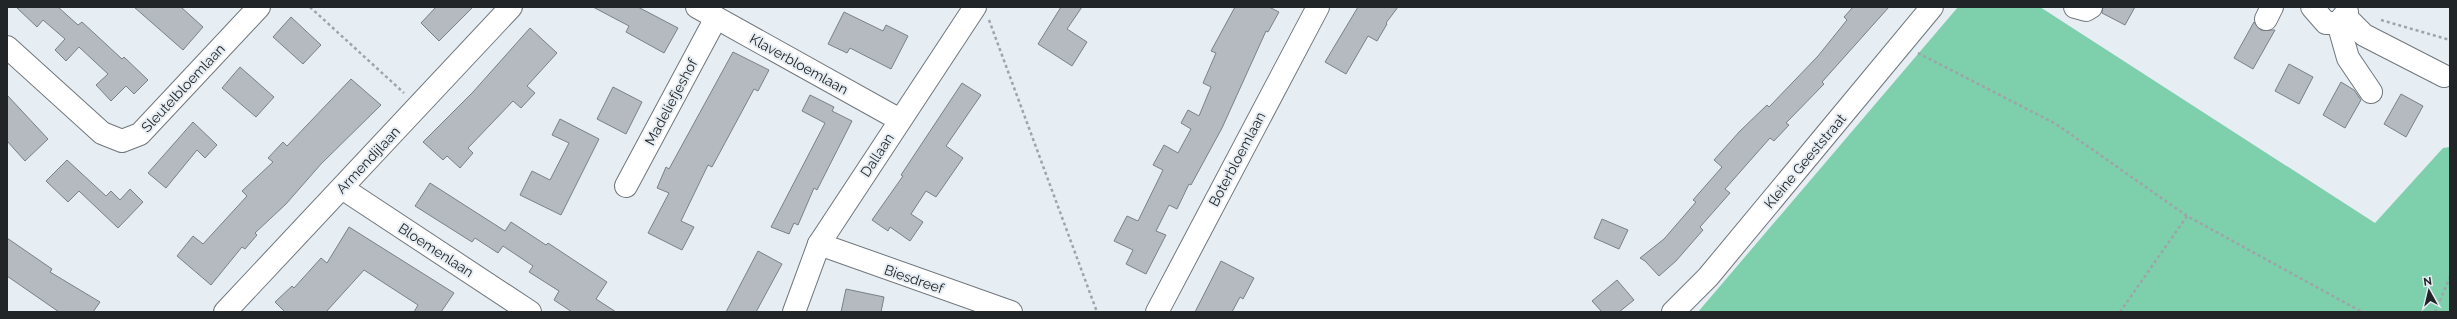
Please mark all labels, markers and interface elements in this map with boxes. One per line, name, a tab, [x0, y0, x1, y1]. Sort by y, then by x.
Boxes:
street label: Klaverbloemlaan	[747, 30, 851, 98]
street label: Sleutelbloemlaan	[138, 41, 228, 135]
street label: Madeliefjeshof	[642, 55, 701, 148]
street label: Boterbloemlaan	[1205, 109, 1269, 209]
street label: Kleine Geeststraat	[1761, 110, 1849, 211]
street label: Armendijlaan	[333, 123, 403, 197]
street label: Dallaan	[857, 130, 897, 180]
street label: Bloemenlaan	[396, 220, 476, 280]
street label: Biesdreef	[882, 261, 947, 297]
north arrow	[2409, 271, 2449, 311]
text: N	[2423, 275, 2433, 289]

